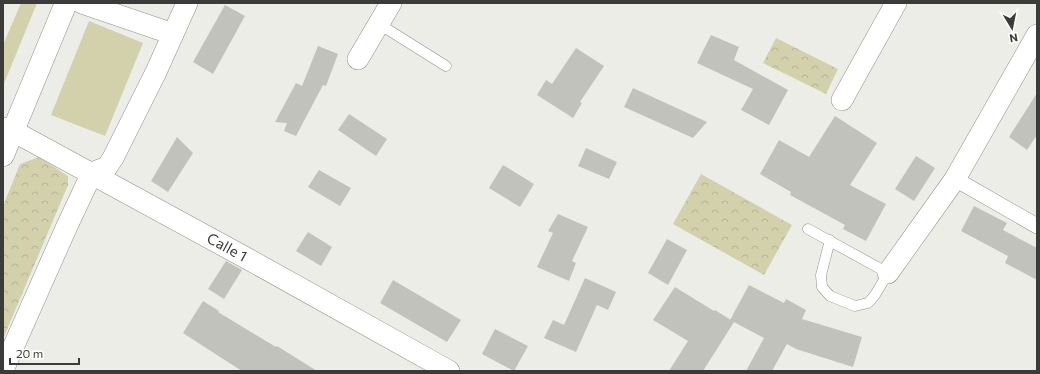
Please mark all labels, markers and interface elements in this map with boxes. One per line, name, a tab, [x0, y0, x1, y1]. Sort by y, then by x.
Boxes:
north arrow	[992, 8, 1032, 48]
text: N	[1009, 31, 1019, 45]
street label: Calle 1	[204, 228, 251, 265]
scale bar	[10, 340, 79, 366]
text: 20 m	[16, 346, 43, 360]

